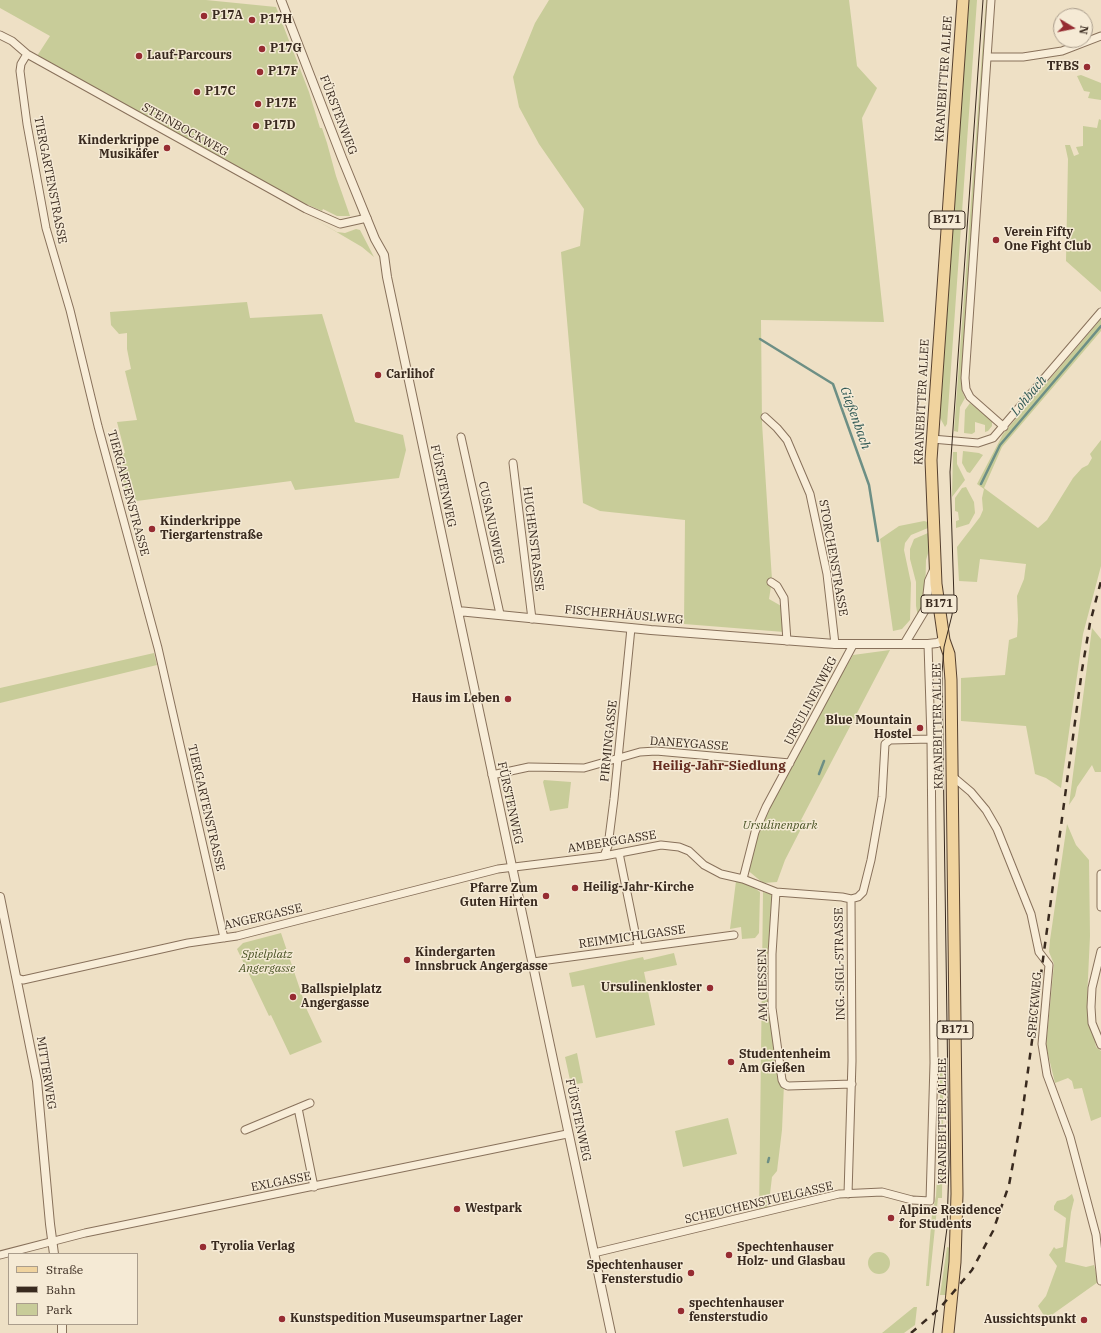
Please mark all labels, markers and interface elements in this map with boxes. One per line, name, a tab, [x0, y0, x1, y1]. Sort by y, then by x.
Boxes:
north arrow	[1053, 8, 1093, 48]
place label: P17A	[212, 9, 243, 23]
marker: P17A	[199, 11, 209, 21]
place label: P17H	[260, 13, 292, 27]
marker: P17H	[247, 15, 257, 25]
street label: KRANEBITTER ALLEE	[932, 15, 956, 143]
text: N	[1076, 24, 1091, 35]
place label: P17G	[270, 42, 302, 56]
marker: P17G	[257, 44, 267, 54]
place label: Lauf-Parcours	[147, 49, 232, 63]
marker: Lauf-Parcours	[134, 51, 144, 61]
place label: TFBS	[1047, 60, 1079, 74]
marker: TFBS	[1082, 62, 1092, 72]
place label: P17F	[268, 65, 298, 79]
marker: P17F	[255, 67, 265, 77]
street label: FÜRSTENWEG	[316, 73, 360, 157]
place label: P17C	[205, 85, 236, 99]
marker: P17C	[192, 87, 202, 97]
place label: P17E	[266, 97, 296, 111]
marker: P17E	[253, 99, 263, 109]
street label: STEINBOCKWEG	[139, 100, 231, 160]
street label: TIERGARTENSTRASSE	[31, 115, 69, 245]
place label: P17D	[264, 119, 296, 133]
marker: P17D	[251, 121, 261, 131]
place label: Kinderkrippe Musikäfer	[78, 134, 159, 162]
marker: Kinderkrippe Musikäfer	[162, 143, 172, 153]
road number: B171	[929, 211, 965, 229]
place label: Verein Fifty One Fight Club	[1004, 226, 1091, 254]
marker: Verein Fifty One Fight Club	[991, 235, 1001, 245]
street label: KRANEBITTER ALLEE	[912, 338, 932, 466]
place label: Carlihof	[386, 368, 434, 382]
marker: Carlihof	[373, 370, 383, 380]
water label: Lohbach	[1008, 373, 1050, 419]
water label: Gießenbach	[836, 384, 874, 452]
street label: TIERGARTENSTRASSE	[104, 428, 152, 558]
street label: FÜRSTENWEG	[427, 443, 459, 529]
street label: CUSANUSWEG	[475, 480, 507, 566]
street label: HUCHENSTRASSE	[519, 486, 547, 592]
street label: STORCHENSTRASSE	[816, 498, 850, 618]
place label: Kinderkrippe Tiergartenstraße	[160, 515, 263, 543]
marker: Kinderkrippe Tiergartenstraße	[147, 524, 157, 534]
road number: B171	[921, 595, 957, 613]
street label: FISCHERHÄUSLWEG	[564, 603, 684, 627]
street label: URSULINENWEG	[782, 654, 840, 748]
street label: KRANEBITTER ALLEE	[930, 663, 946, 789]
place label: Haus im Leben	[412, 692, 500, 706]
marker: Haus im Leben	[503, 694, 513, 704]
street label: PIRMINGASSE	[598, 699, 620, 783]
place label: Blue Mountain Hostel	[826, 714, 912, 742]
marker: Blue Mountain Hostel	[915, 723, 925, 733]
street label: DANEYGASSE	[649, 734, 729, 754]
street label: TIERGARTENSTRASSE	[184, 743, 228, 873]
district label: Heilig-Jahr-Siedlung	[652, 758, 786, 774]
street label: FÜRSTENWEG	[494, 760, 526, 846]
park label: Ursulinenpark	[742, 819, 818, 833]
street label: AMBERGGASSE	[567, 828, 657, 856]
place label: Heilig-Jahr-Kirche	[583, 881, 694, 895]
place label: Pfarre Zum Guten Hirten	[460, 882, 538, 910]
marker: Heilig-Jahr-Kirche	[570, 883, 580, 893]
marker: Pfarre Zum Guten Hirten	[541, 891, 551, 901]
street label: ANGERGASSE	[222, 901, 304, 933]
street label: ING.-SIGL-STRASSE	[832, 907, 848, 1021]
street label: REIMMICHLGASSE	[578, 922, 686, 952]
place label: Kindergarten Innsbruck Angergasse	[415, 946, 548, 974]
park label: Spielplatz Angergasse	[239, 948, 295, 976]
street label: AM GIESSEN	[755, 948, 771, 1022]
marker: Kindergarten Innsbruck Angergasse	[402, 955, 412, 965]
street label: SPECKWEG	[1025, 971, 1045, 1039]
place label: Ursulinenkloster	[601, 981, 702, 995]
place label: Ballspielplatz Angergasse	[301, 983, 382, 1011]
marker: Ursulinenkloster	[705, 983, 715, 993]
marker: Ballspielplatz Angergasse	[288, 992, 298, 1002]
road number: B171	[937, 1021, 973, 1039]
street label: MITTERWEG	[33, 1035, 59, 1111]
place label: Studentenheim Am Gießen	[739, 1048, 831, 1076]
marker: Studentenheim Am Gießen	[726, 1057, 736, 1067]
street label: KRANEBITTER ALLEE	[936, 1058, 950, 1184]
street label: FÜRSTENWEG	[562, 1077, 594, 1163]
street label: EXLGASSE	[250, 1169, 312, 1195]
street label: SCHEUCHENSTUELGASSE	[683, 1179, 835, 1227]
place label: Westpark	[465, 1202, 522, 1216]
marker: Westpark	[452, 1204, 462, 1214]
place label: Alpine Residence for Students	[899, 1204, 1001, 1232]
marker: Alpine Residence for Students	[886, 1213, 896, 1223]
place label: Tyrolia Verlag	[211, 1240, 295, 1254]
place label: Spechtenhauser Holz- und Glasbau	[737, 1241, 846, 1269]
marker: Tyrolia Verlag	[198, 1242, 208, 1252]
marker: Spechtenhauser Holz- und Glasbau	[724, 1250, 734, 1260]
legend	[8, 1253, 138, 1325]
place label: Spechtenhauser Fensterstudio	[586, 1259, 683, 1287]
text: Straße	[46, 1262, 83, 1277]
marker: Spechtenhauser Fensterstudio	[686, 1268, 696, 1278]
text: Bahn	[46, 1282, 76, 1297]
place label: spechtenhauser fensterstudio	[689, 1297, 784, 1325]
text: Park	[46, 1302, 72, 1317]
marker: spechtenhauser fensterstudio	[676, 1306, 686, 1316]
place label: Kunstspedition Museumspartner Lager	[290, 1312, 523, 1326]
place label: Aussichtspunkt	[984, 1313, 1076, 1327]
marker: Kunstspedition Museumspartner Lager	[277, 1314, 287, 1324]
marker: Aussichtspunkt	[1079, 1315, 1089, 1325]

